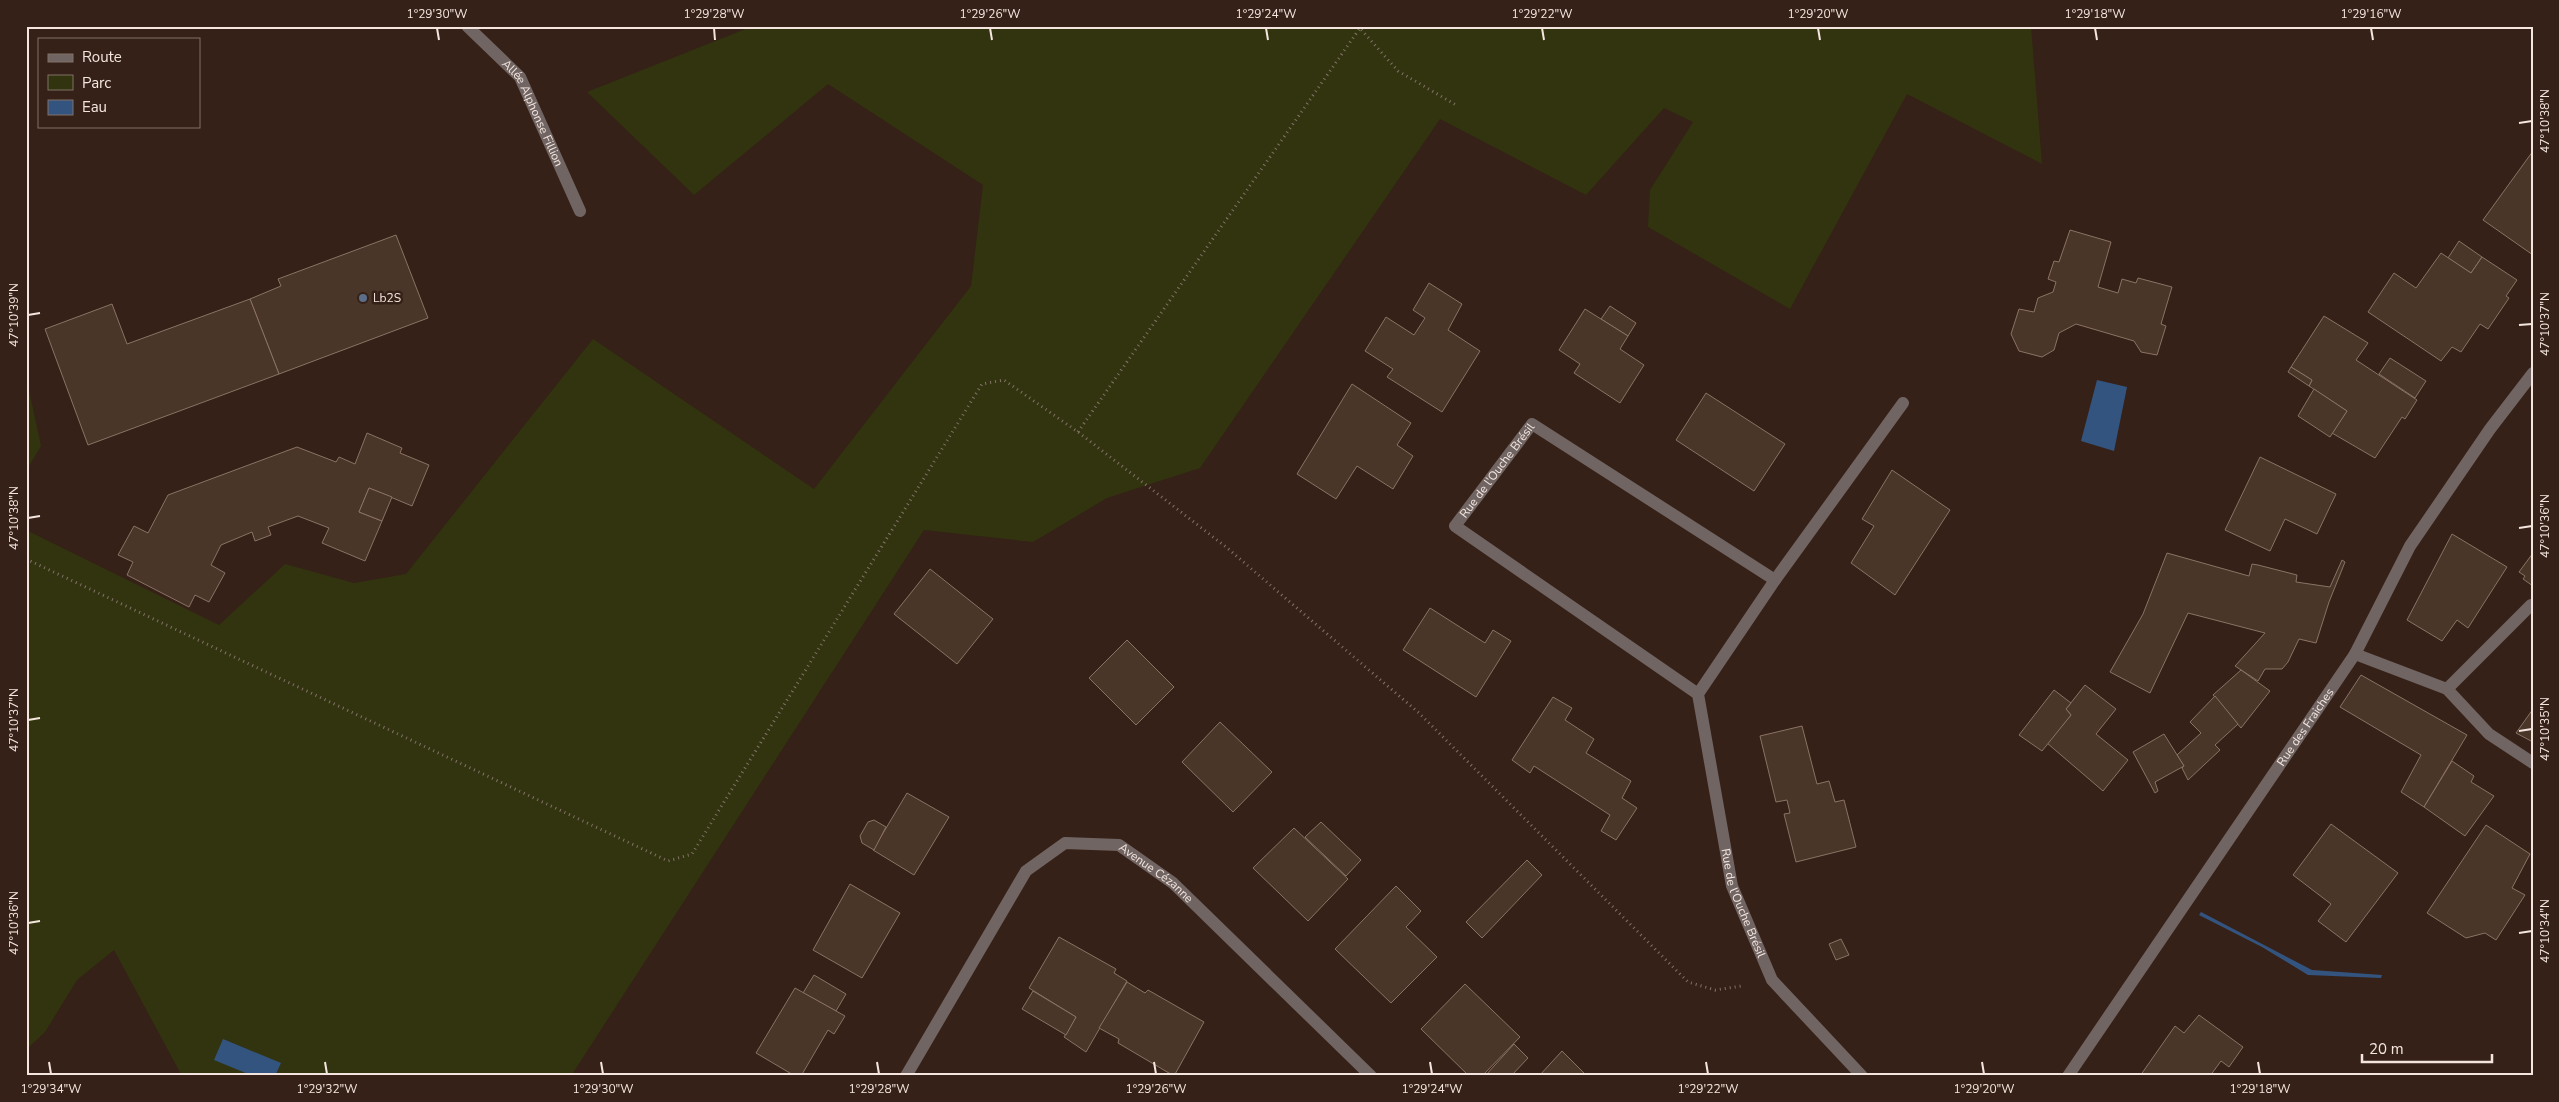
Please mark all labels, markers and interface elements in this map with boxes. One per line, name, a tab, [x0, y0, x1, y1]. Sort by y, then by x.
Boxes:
text: 1°29'30"W	[406, 6, 468, 22]
text: 1°29'28"W	[683, 6, 745, 22]
text: 1°29'26"W	[959, 6, 1021, 22]
text: 1°29'24"W	[1235, 6, 1297, 22]
text: 1°29'22"W	[1511, 6, 1573, 22]
text: 1°29'20"W	[1787, 6, 1849, 22]
text: 1°29'18"W	[2064, 6, 2126, 22]
text: 1°29'16"W	[2340, 6, 2402, 22]
legend	[38, 38, 200, 128]
text: Route	[82, 47, 122, 67]
street label: Allée Alphonse Fillion	[498, 56, 567, 169]
text: Parc	[82, 73, 111, 93]
text: 47°10'38"N	[2537, 89, 2553, 153]
text: Eau	[82, 97, 107, 117]
text: 47°10'39"N	[6, 283, 22, 347]
place label: Lb2S	[373, 290, 401, 306]
marker: Lb2S	[357, 292, 369, 304]
text: 47°10'37"N	[2537, 292, 2553, 356]
street label: Rue de l'Ouche Brésil	[1456, 419, 1538, 521]
text: 47°10'38"N	[6, 486, 22, 550]
text: 47°10'36"N	[2537, 494, 2553, 558]
street label: Rue des Fraiches	[2273, 685, 2338, 769]
text: 47°10'37"N	[6, 688, 22, 752]
text: 47°10'35"N	[2537, 697, 2553, 761]
street label: Avenue Cézanne	[1116, 839, 1197, 906]
street label: Rue de l'Ouche Brésil	[1717, 847, 1770, 960]
text: 47°10'36"N	[6, 891, 22, 955]
text: 47°10'34"N	[2537, 899, 2553, 963]
scale bar	[2362, 1032, 2492, 1064]
text: 20 m	[2369, 1039, 2404, 1059]
text: 1°29'34"W	[20, 1081, 82, 1097]
text: 1°29'32"W	[296, 1081, 358, 1097]
text: 1°29'30"W	[572, 1081, 634, 1097]
text: 1°29'28"W	[848, 1081, 910, 1097]
text: 1°29'26"W	[1125, 1081, 1187, 1097]
text: 1°29'24"W	[1401, 1081, 1463, 1097]
text: 1°29'22"W	[1677, 1081, 1739, 1097]
text: 1°29'20"W	[1953, 1081, 2015, 1097]
text: 1°29'18"W	[2229, 1081, 2291, 1097]

